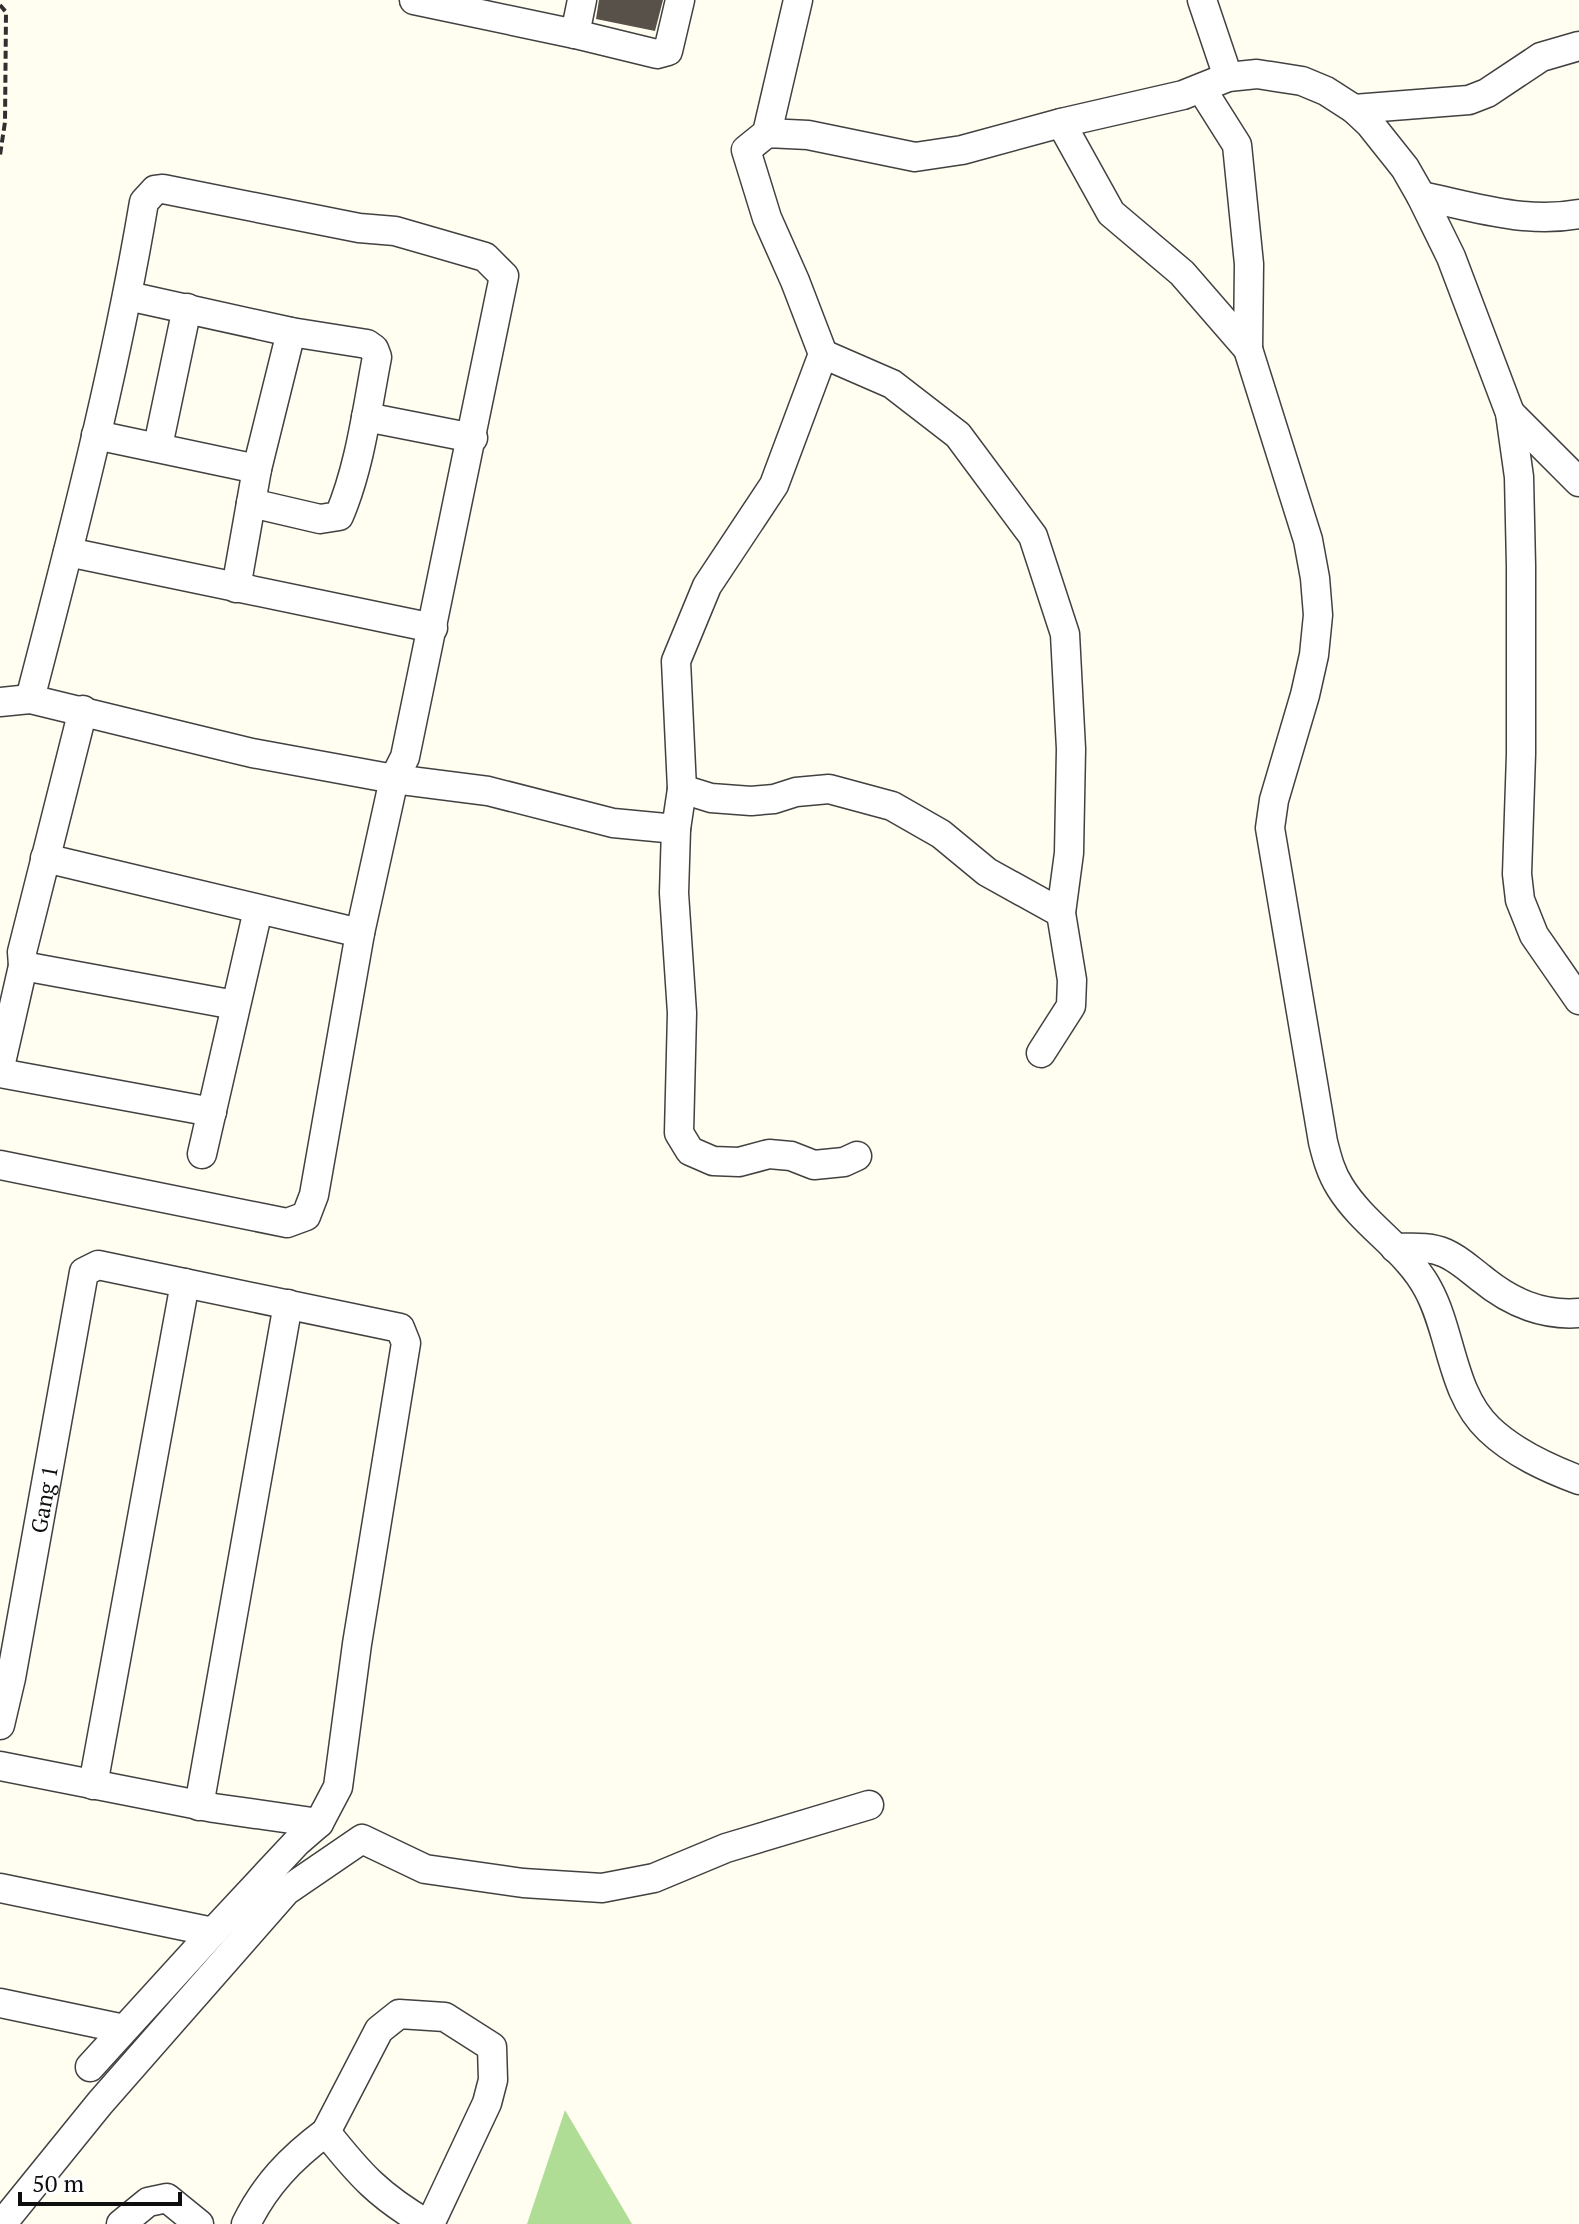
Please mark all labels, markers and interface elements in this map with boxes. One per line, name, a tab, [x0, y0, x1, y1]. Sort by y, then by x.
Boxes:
street label: Gang 1	[23, 1463, 63, 1535]
scale bar	[20, 2156, 180, 2206]
text: 50 m	[32, 2167, 84, 2199]

